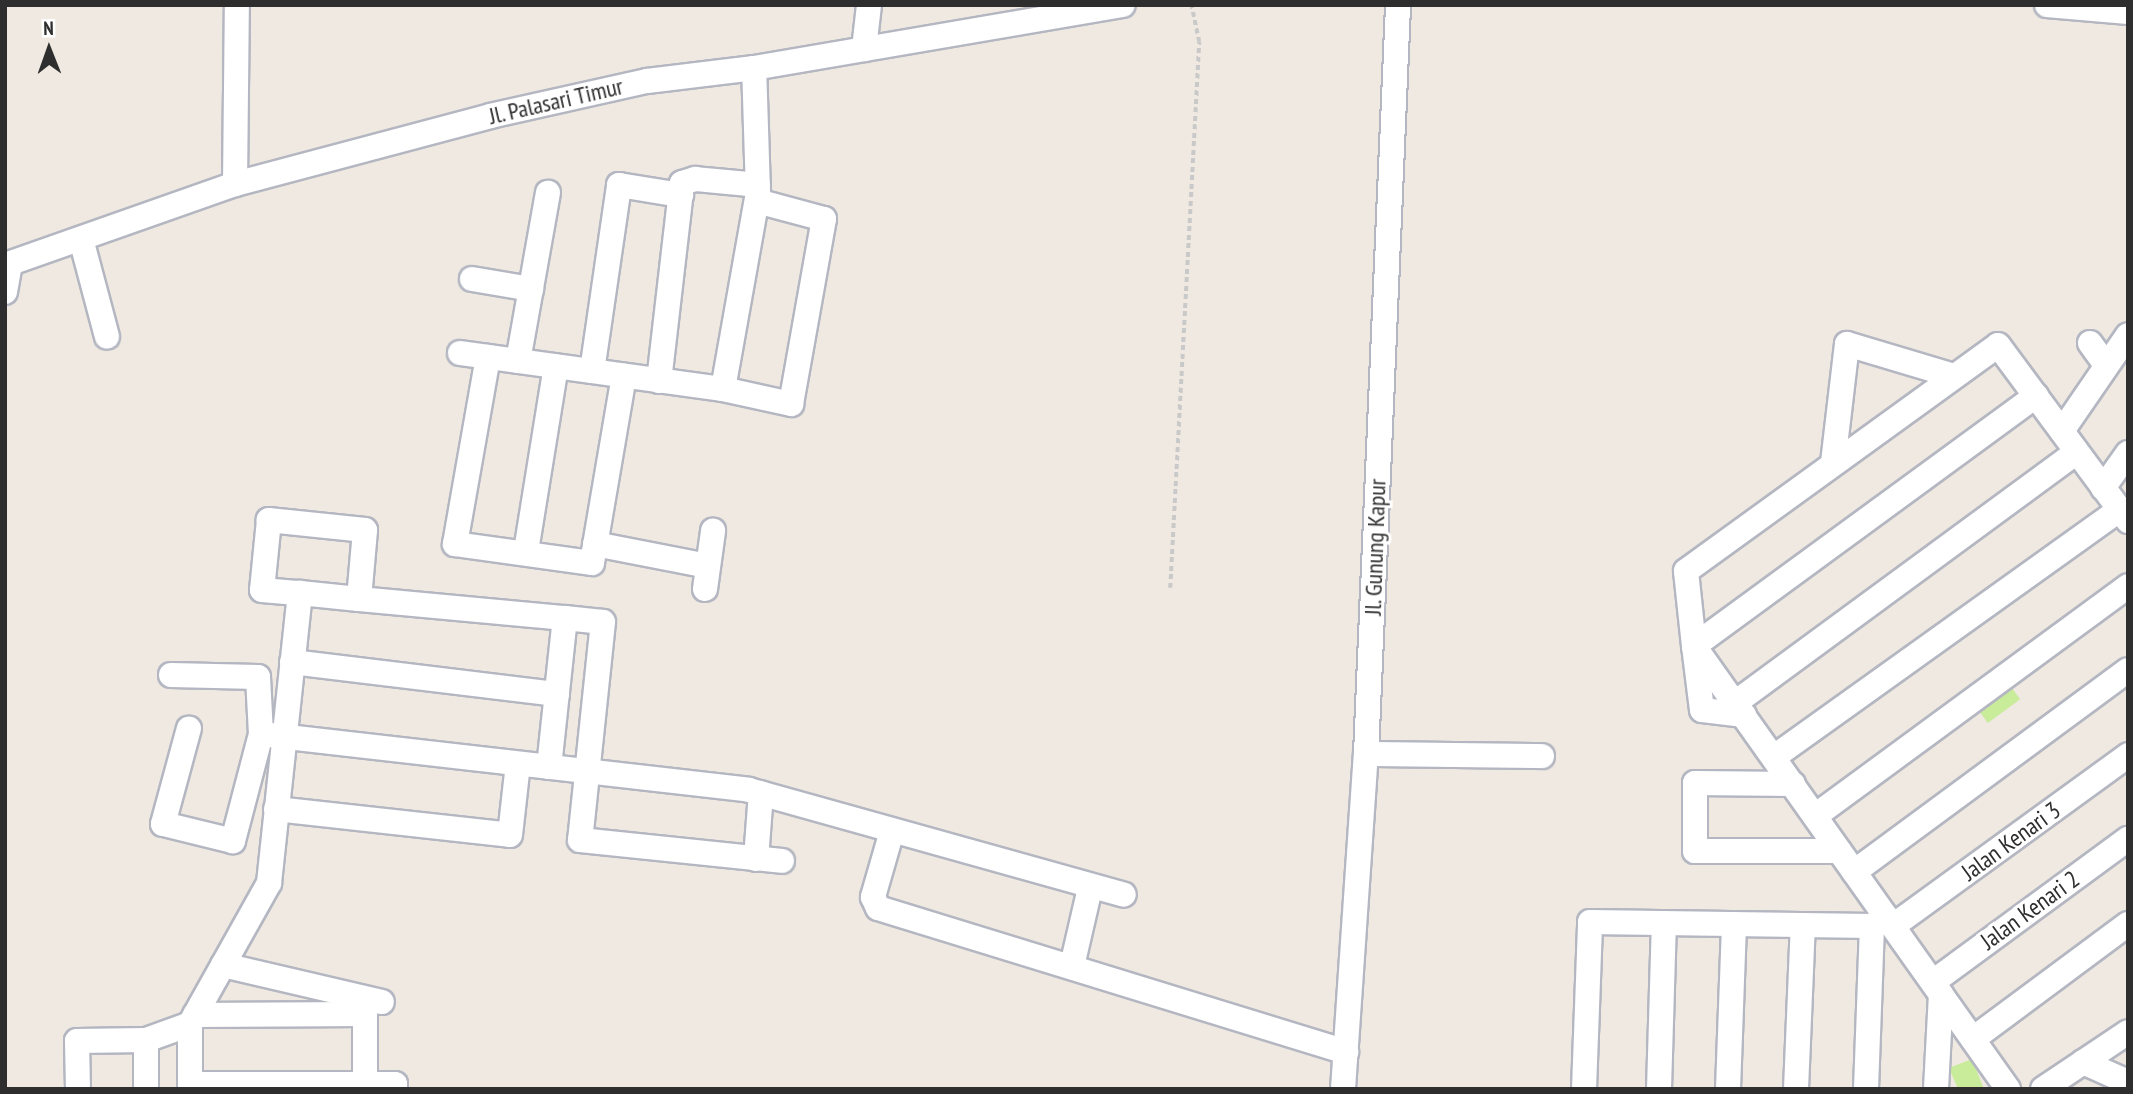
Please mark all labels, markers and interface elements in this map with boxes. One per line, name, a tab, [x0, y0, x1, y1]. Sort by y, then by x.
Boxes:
north arrow	[14, 14, 84, 84]
text: N	[43, 16, 54, 40]
street label: Jl. Palasari Timur	[485, 71, 627, 131]
street label: Jl. Gunung Kapur	[1358, 477, 1392, 617]
street label: Jalan Kenari 3	[1956, 796, 2066, 886]
street label: Jalan Kenari 2	[1975, 865, 2085, 955]

